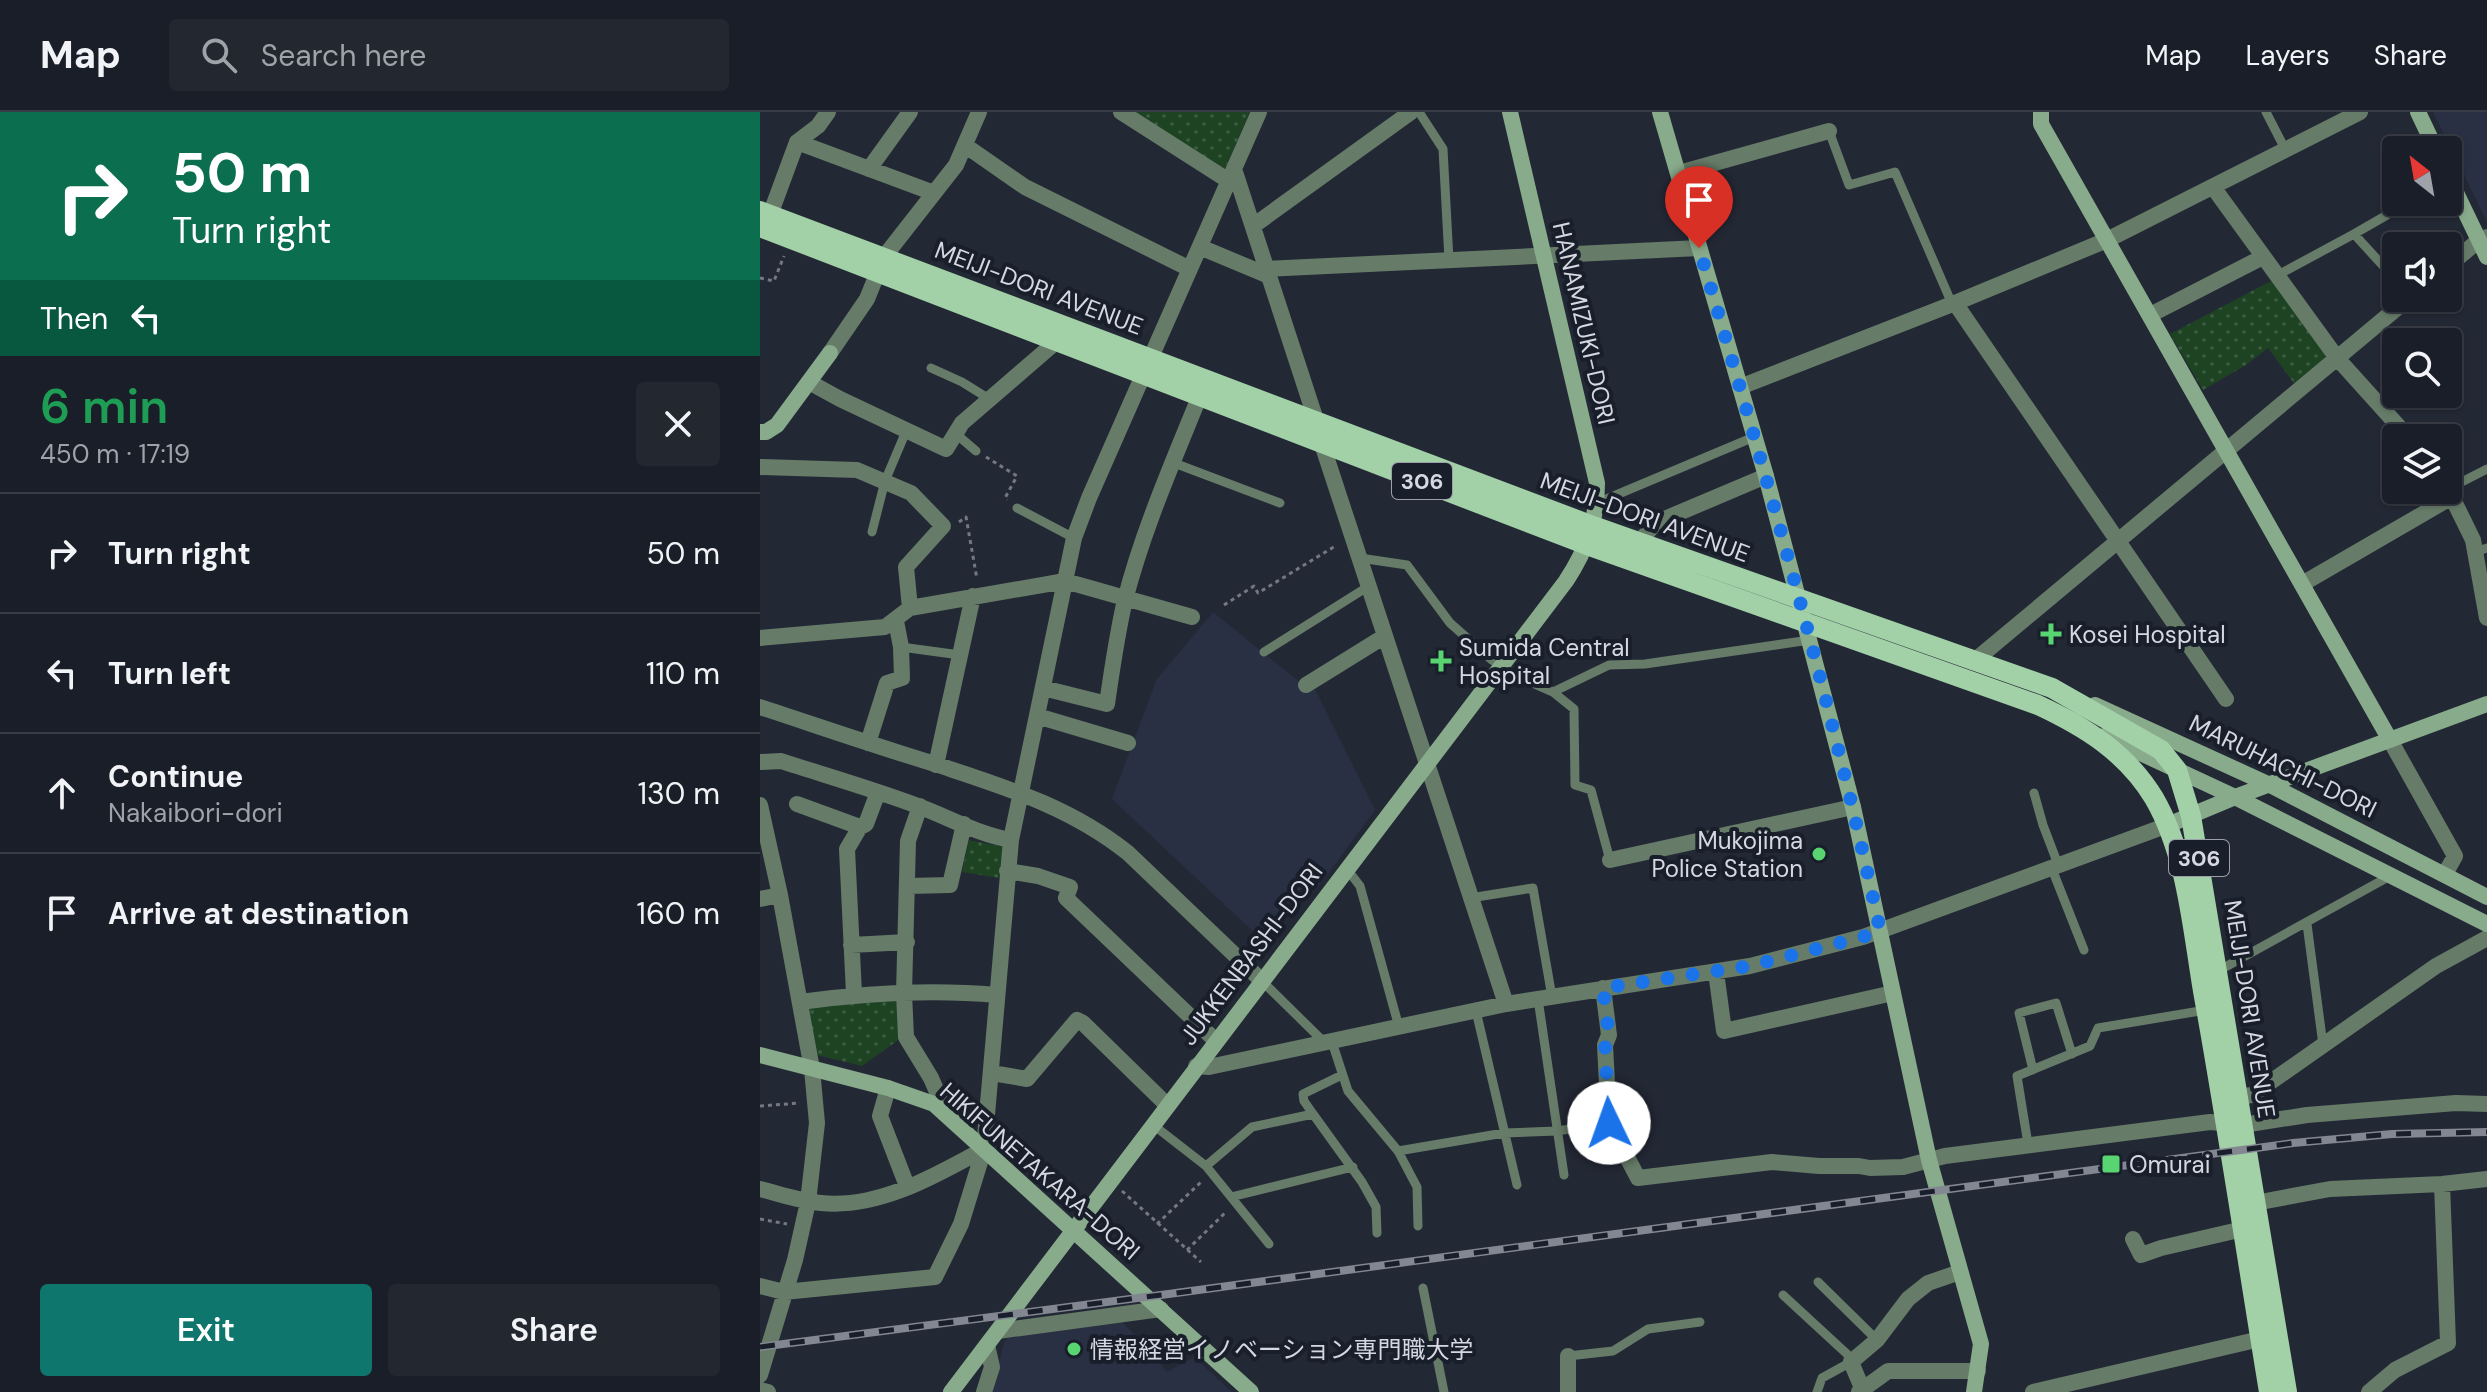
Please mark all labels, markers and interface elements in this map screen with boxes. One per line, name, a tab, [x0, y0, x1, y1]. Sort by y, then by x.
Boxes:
search box	[169, 19, 729, 91]
text: Map	[40, 30, 121, 80]
icon: search	[197, 33, 241, 77]
text: Search here	[261, 36, 426, 75]
text: Map	[2145, 37, 2202, 74]
text: Layers	[2246, 37, 2330, 74]
text: Share	[2374, 37, 2447, 74]
text: 50 m	[172, 136, 312, 209]
north arrow	[2382, 136, 2462, 216]
map controls	[2382, 136, 2462, 504]
icon: right	[40, 144, 144, 248]
pin	[1665, 166, 1733, 248]
icon: arrive	[1677, 178, 1721, 222]
text: Turn right	[172, 207, 331, 254]
street label: HANAMIZUKI-DORI	[1546, 219, 1622, 427]
button: sound	[2382, 232, 2462, 312]
street label: MEIJI-DORI AVENUE	[931, 234, 1147, 342]
icon: left	[124, 296, 168, 340]
text: Then	[40, 299, 108, 338]
button: search	[2382, 328, 2462, 408]
text: 6 min	[40, 375, 168, 438]
button: close	[636, 382, 720, 466]
button: layers	[2382, 424, 2462, 504]
text: 450 m · 17:19	[40, 437, 190, 471]
road number: 306	[1392, 463, 1452, 499]
street label: MEIJI-DORI AVENUE	[1536, 465, 1754, 569]
icon: right	[40, 531, 84, 575]
text: Turn right	[108, 534, 251, 573]
text: 50 m	[646, 534, 720, 573]
place label: Kosei Hospital	[2069, 619, 2226, 650]
marker: Kosei Hospital	[2040, 623, 2062, 645]
place label: Sumida Central Hospital	[1459, 632, 1630, 691]
marker: Sumida Central Hospital	[1430, 650, 1452, 672]
icon: left	[40, 651, 84, 695]
text: Turn left	[108, 654, 231, 693]
text: 110 m	[646, 654, 720, 693]
street label: MARUHACHI-DORI	[2184, 707, 2382, 825]
text: Continue	[108, 757, 243, 796]
icon: ahead	[40, 771, 84, 815]
text: 130 m	[638, 774, 720, 813]
text: Nakaibori-dori	[108, 796, 283, 830]
place label: Mukojima Police Station	[1651, 825, 1803, 884]
road number: 306	[2169, 840, 2229, 876]
marker: Mukojima Police Station	[1810, 845, 1828, 863]
street label: JUKKENBASHI-DORI	[1172, 857, 1330, 1051]
icon: arrive	[40, 891, 84, 935]
text: Arrive at destination	[108, 894, 409, 933]
text: 160 m	[637, 894, 720, 933]
street label: MEIJI-DORI AVENUE	[2217, 898, 2283, 1120]
street label: HIKIFUNETAKARA-DORI	[934, 1076, 1146, 1266]
position arrow	[1567, 1081, 1651, 1165]
place label: Omurai	[2129, 1149, 2210, 1180]
marker: Omurai	[2100, 1153, 2122, 1175]
button: Exit	[40, 1284, 372, 1376]
button: Share	[388, 1284, 720, 1376]
place label: 情報経営イノベーション専門職大学	[1090, 1334, 1474, 1365]
marker: 情報経営イノベーション専門職大学	[1065, 1340, 1083, 1358]

